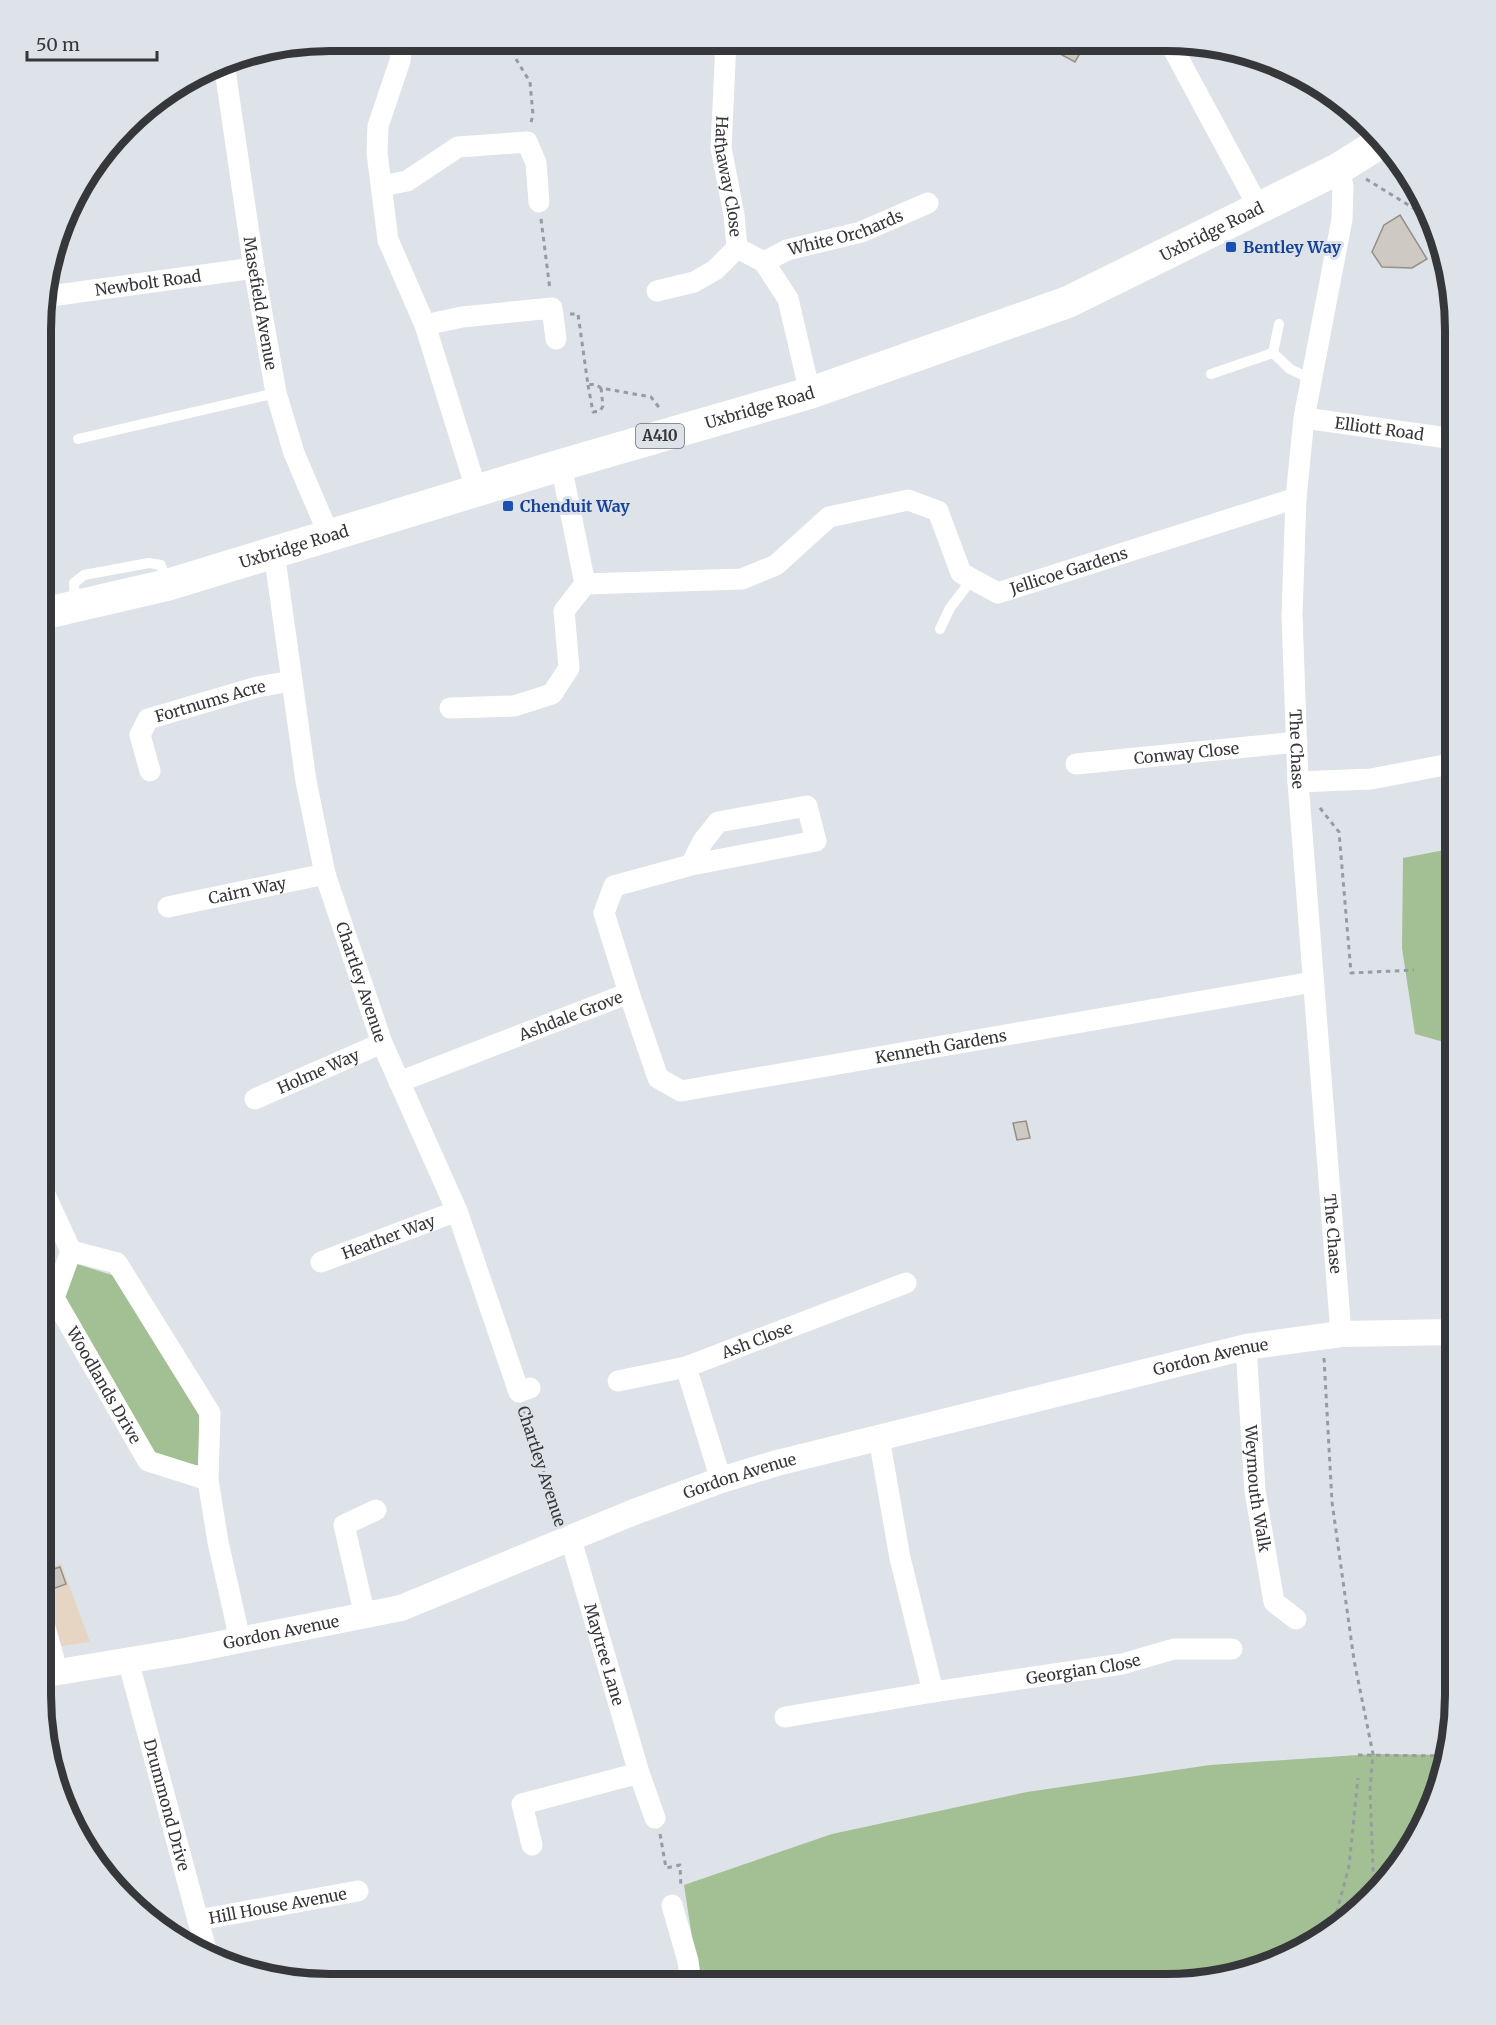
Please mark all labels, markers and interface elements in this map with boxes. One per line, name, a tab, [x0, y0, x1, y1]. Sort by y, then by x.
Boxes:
scale bar	[27, 24, 158, 62]
text: 50 m	[36, 33, 80, 56]
street label: Hathaway Close	[710, 115, 746, 238]
street label: Uxbridge Road	[1156, 197, 1267, 265]
street label: White Orchards	[785, 205, 906, 260]
street label: Masefield Avenue	[240, 235, 282, 372]
place label: Bentley Way	[1243, 237, 1342, 257]
marker: Bentley Way	[1224, 240, 1238, 254]
street label: Newbolt Road	[94, 265, 203, 300]
street label: Uxbridge Road	[703, 382, 817, 433]
street label: Elliott Road	[1333, 412, 1426, 445]
road number: A410	[636, 424, 684, 448]
place label: Chenduit Way	[520, 496, 630, 516]
marker: Chenduit Way	[501, 499, 515, 513]
street label: Uxbridge Road	[237, 520, 351, 572]
street label: Jellicoe Gardens	[1007, 542, 1130, 599]
street label: Fortnums Acre	[152, 676, 267, 726]
street label: The Chase	[1285, 709, 1309, 790]
street label: Conway Close	[1133, 738, 1240, 768]
street label: Cairn Way	[207, 872, 289, 908]
street label: Chartley Avenue	[332, 919, 391, 1045]
street label: Ashdale Grove	[515, 986, 625, 1045]
street label: Kenneth Gardens	[874, 1025, 1008, 1067]
street label: Holme Way	[274, 1044, 363, 1098]
street label: The Chase	[1320, 1193, 1346, 1274]
street label: Heather Way	[339, 1210, 439, 1263]
street label: Ash Close	[718, 1317, 795, 1363]
street label: Woodlands Drive	[62, 1322, 146, 1447]
street label: Gordon Avenue	[1151, 1334, 1269, 1380]
street label: Chartley Avenue	[513, 1403, 571, 1529]
street label: Weymouth Walk	[1241, 1423, 1275, 1554]
street label: Gordon Avenue	[680, 1449, 798, 1503]
street label: Maytree Lane	[580, 1601, 629, 1708]
street label: Gordon Avenue	[222, 1611, 341, 1653]
street label: Georgian Close	[1025, 1649, 1143, 1688]
street label: Drummond Drive	[140, 1737, 194, 1873]
street label: Hill House Avenue	[207, 1883, 348, 1928]

